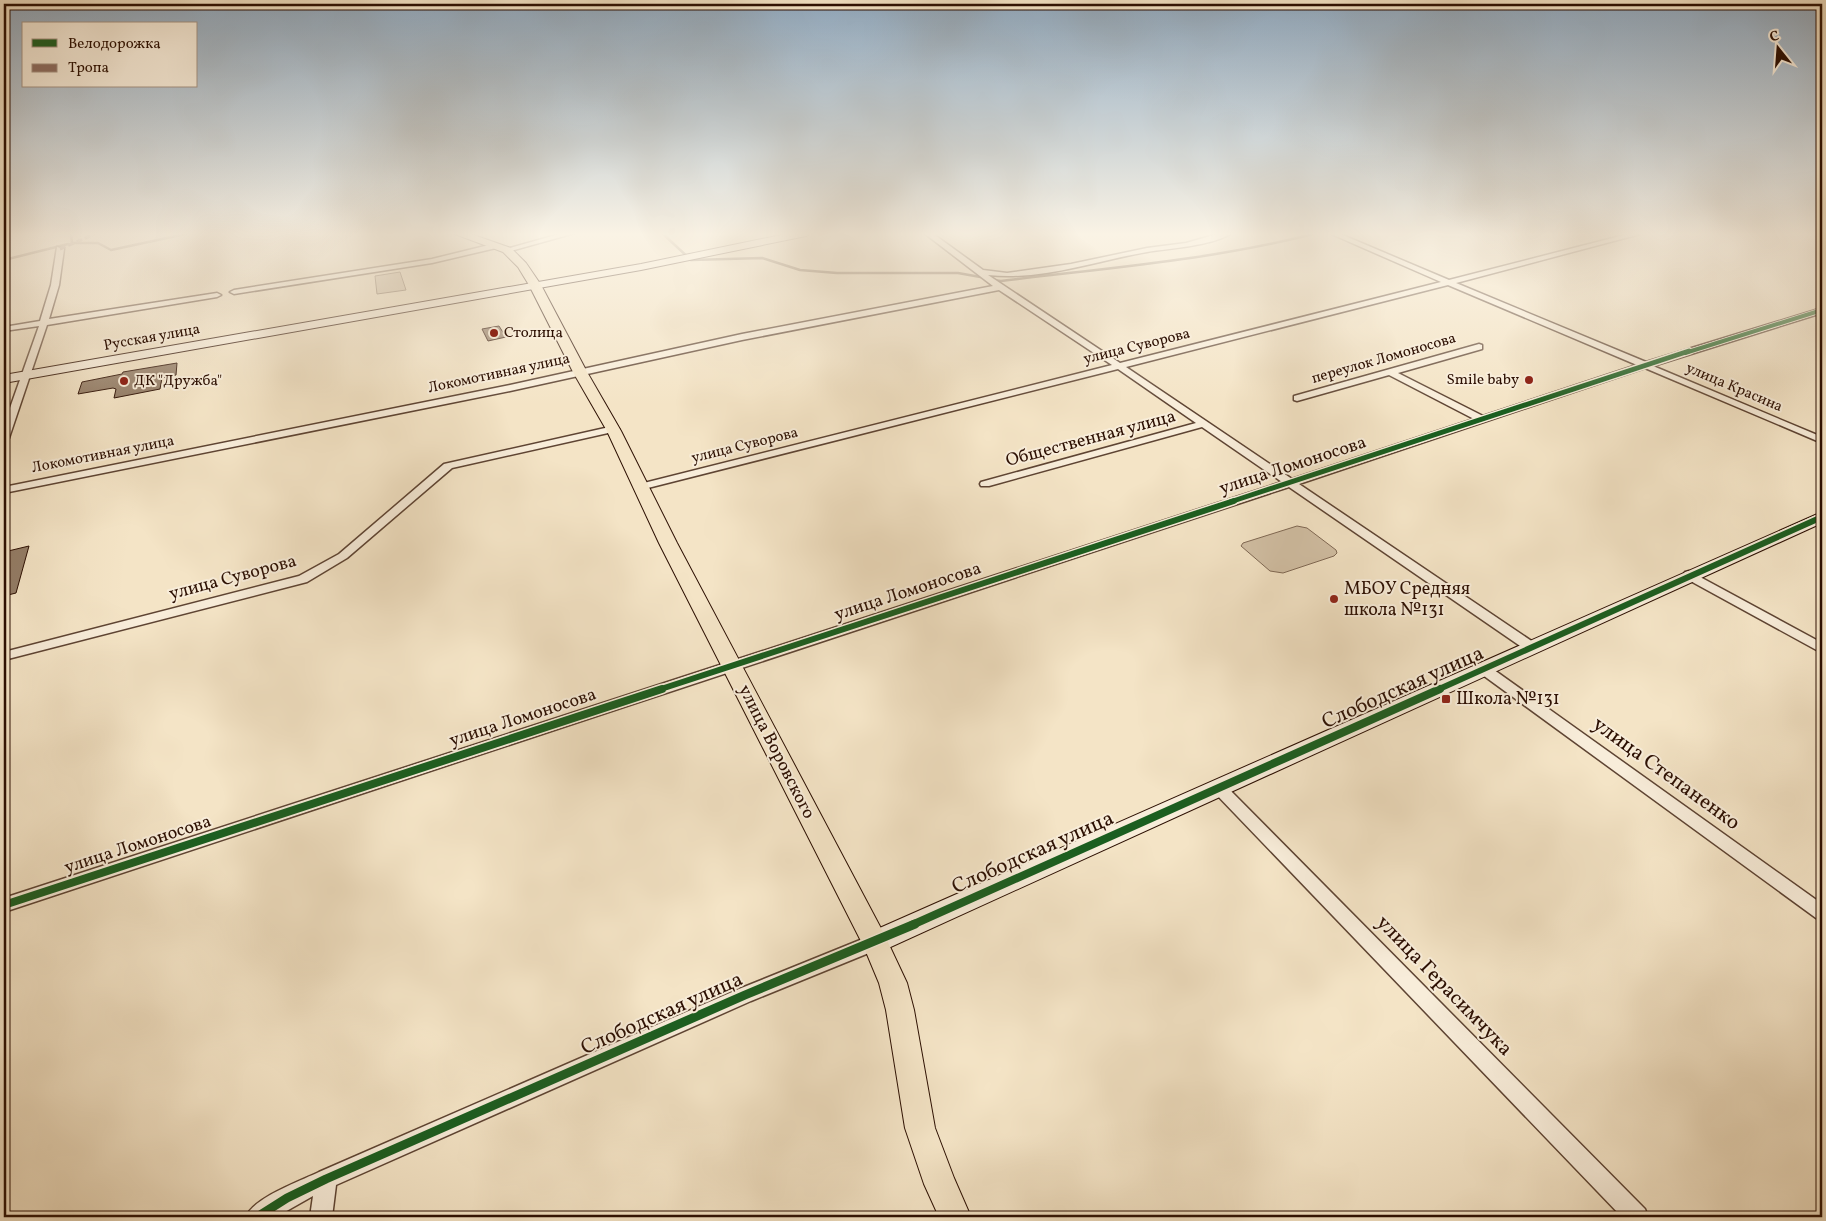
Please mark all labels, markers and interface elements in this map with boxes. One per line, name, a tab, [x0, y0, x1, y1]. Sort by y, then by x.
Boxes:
legend	[22, 22, 198, 88]
north arrow	[1754, 22, 1804, 72]
text: С	[1768, 27, 1782, 47]
text: Велодорожка	[68, 34, 161, 55]
text: Тропа	[68, 58, 109, 79]
street label: Русская улица	[102, 319, 202, 357]
place label: Столица	[504, 323, 563, 344]
street label: улица Суворова	[1081, 324, 1193, 370]
marker: Столица	[488, 327, 500, 339]
street label: переулок Ломоносова	[1309, 328, 1459, 390]
street label: Локомотивная улица	[426, 349, 572, 399]
street label: улица Красина	[1682, 358, 1786, 418]
place label: Smile baby	[1446, 370, 1519, 391]
place label: ДК "Дружба"	[134, 371, 222, 392]
marker: Smile baby	[1523, 374, 1535, 386]
marker: ДК "Дружба"	[118, 375, 130, 387]
street label: Общественная улица	[1003, 404, 1179, 474]
street label: улица Суворова	[689, 423, 801, 469]
street label: улица Ломоносова	[1216, 430, 1370, 502]
street label: Локомотивная улица	[30, 431, 176, 479]
street label: улица Суворова	[166, 549, 300, 607]
street label: улица Ломоносова	[831, 556, 985, 628]
place label: МБОУ Средняя школа №131	[1344, 577, 1470, 623]
marker: МБОУ Средняя школа №131	[1328, 593, 1340, 605]
street label: Слободская улица	[1317, 639, 1489, 737]
street label: улица Воровского	[731, 681, 821, 823]
street label: улица Ломоносова	[446, 682, 600, 754]
place label: Школа №131	[1456, 687, 1560, 712]
marker: Школа №131	[1440, 693, 1452, 705]
street label: улица Степаненко	[1586, 710, 1746, 838]
street label: Слободская улица	[947, 804, 1119, 902]
street label: улица Ломоносова	[61, 809, 215, 881]
street label: улица Герасимчука	[1369, 909, 1519, 1063]
street label: Слободская улица	[576, 965, 748, 1063]

